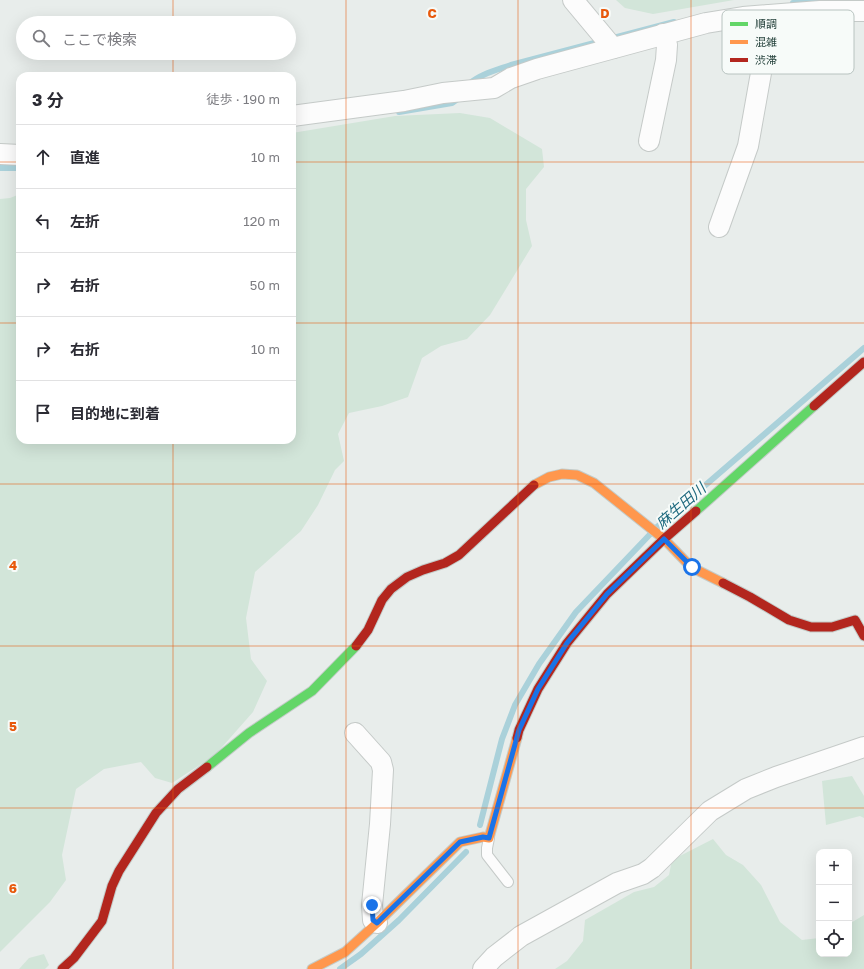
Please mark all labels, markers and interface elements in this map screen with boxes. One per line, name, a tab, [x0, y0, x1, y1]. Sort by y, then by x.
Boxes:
text: C	[427, 5, 437, 21]
text: D	[600, 5, 610, 21]
legend	[722, 10, 854, 74]
search box	[16, 16, 296, 60]
text: 順調	[755, 17, 777, 30]
icon: search	[30, 27, 52, 49]
text: ここで検索	[62, 30, 137, 48]
text: 混雑	[755, 35, 777, 48]
text: 渋滞	[755, 53, 777, 66]
text: 3 分	[32, 89, 64, 110]
text: 徒歩 · 190 m	[207, 91, 280, 107]
icon: ahead	[32, 146, 54, 168]
text: 直進	[70, 148, 100, 166]
text: 10 m	[251, 149, 280, 165]
icon: left	[32, 210, 54, 232]
text: 左折	[70, 212, 100, 230]
text: 120 m	[243, 213, 280, 229]
icon: right	[32, 274, 54, 296]
text: 右折	[70, 276, 100, 294]
text: 50 m	[250, 277, 280, 293]
icon: right	[32, 338, 54, 360]
text: 右折	[70, 340, 100, 358]
text: 10 m	[251, 341, 280, 357]
icon: arrive	[32, 402, 54, 424]
text: 目的地に到着	[70, 404, 160, 422]
water label: 麻生田川	[652, 477, 710, 532]
text: 4	[9, 557, 17, 573]
route start	[683, 558, 701, 576]
text: 5	[9, 718, 17, 734]
map controls	[816, 849, 852, 957]
button: +	[816, 849, 852, 885]
text: 6	[9, 880, 17, 896]
button: −	[816, 885, 852, 921]
route end	[363, 896, 381, 914]
button: locate	[816, 921, 852, 957]

